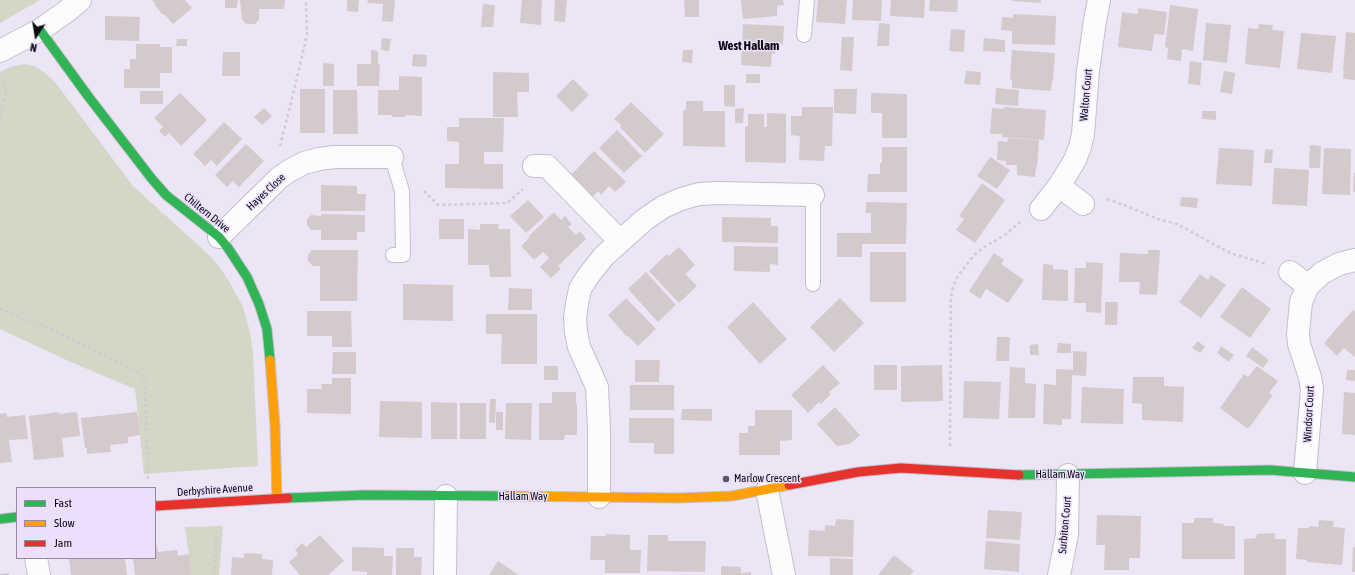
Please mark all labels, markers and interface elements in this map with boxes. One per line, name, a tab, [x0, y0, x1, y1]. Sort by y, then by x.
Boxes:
north arrow	[16, 16, 56, 56]
district label: West Hallam	[719, 38, 779, 54]
text: N	[29, 41, 38, 54]
street label: Walton Court	[1077, 68, 1095, 122]
street label: Hayes Close	[244, 171, 288, 213]
street label: Chiltern Drive	[181, 190, 233, 236]
street label: Windsor Court	[1301, 385, 1317, 443]
street label: Hallam Way	[1035, 468, 1085, 482]
place label: Marlow Crescent	[734, 472, 800, 486]
marker: Marlow Crescent	[721, 474, 731, 484]
street label: Derbyshire Avenue	[177, 481, 253, 499]
legend	[16, 487, 156, 559]
street label: Hallam Way	[498, 490, 548, 504]
text: Fast	[54, 496, 72, 510]
street label: Surbiton Court	[1056, 496, 1074, 554]
text: Slow	[54, 516, 75, 530]
text: Jam	[54, 536, 72, 550]

